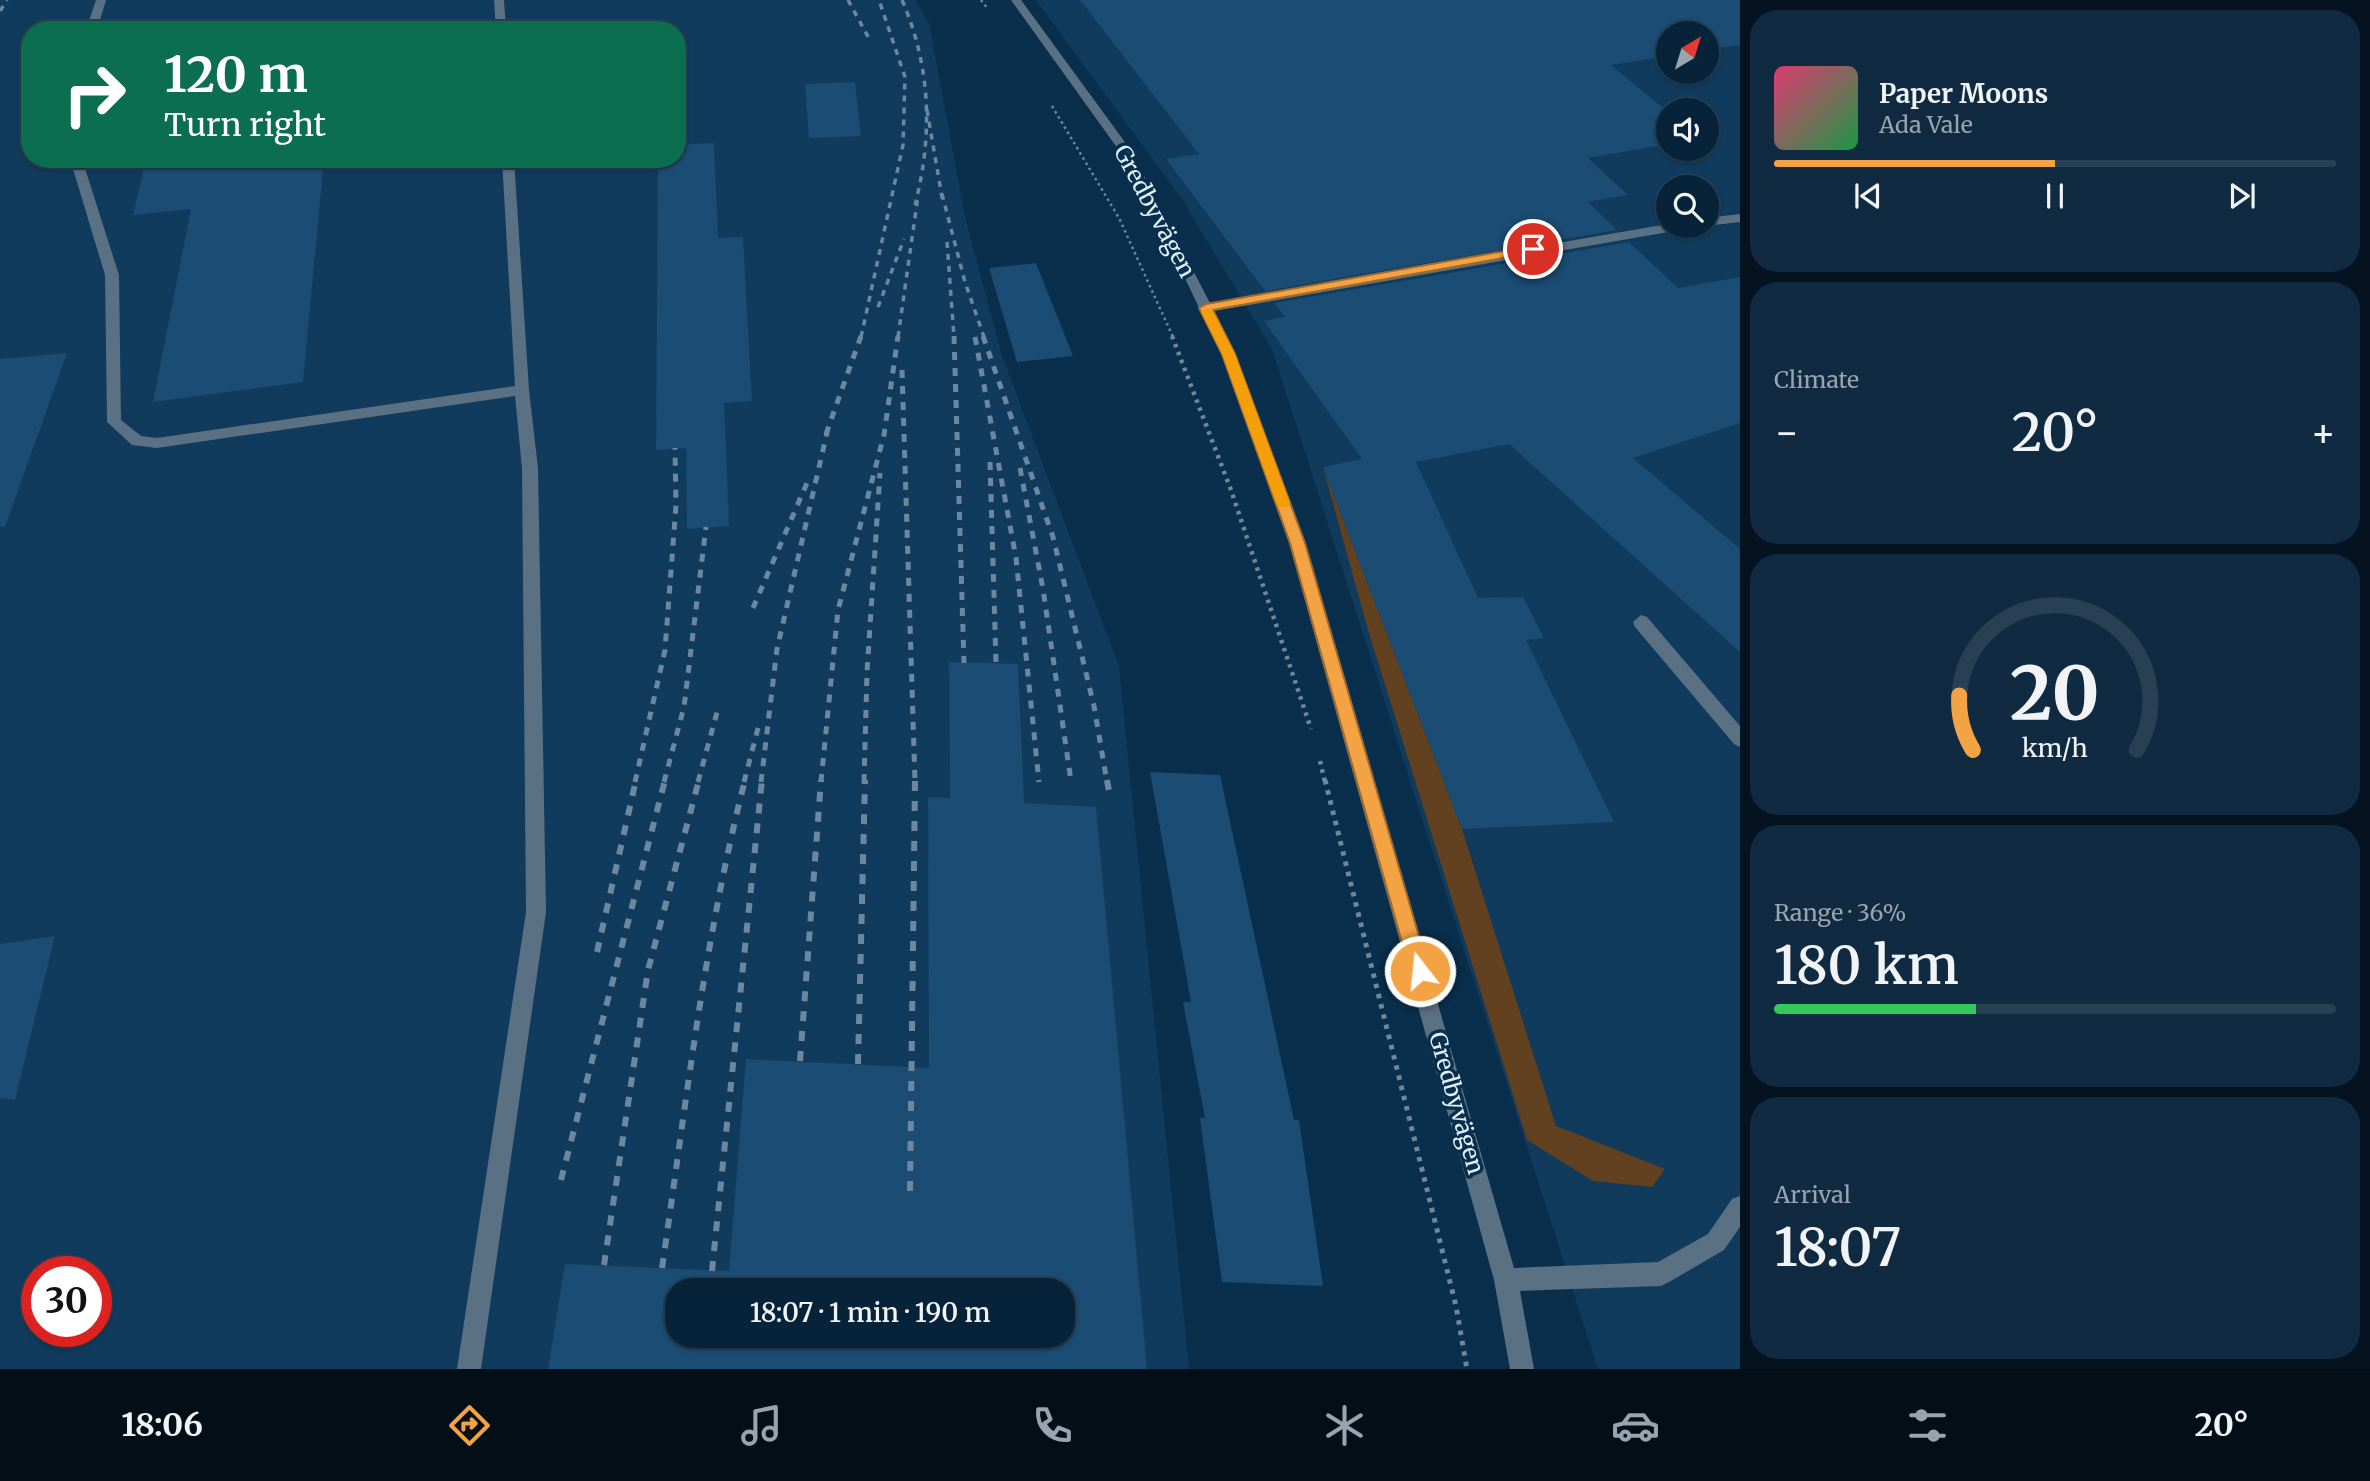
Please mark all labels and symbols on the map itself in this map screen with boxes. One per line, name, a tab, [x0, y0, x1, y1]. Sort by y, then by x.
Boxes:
north arrow	[1656, 21, 1718, 84]
street label: Gredbyvägen	[1108, 140, 1202, 282]
pin	[1503, 219, 1563, 279]
position arrow	[1383, 934, 1457, 1008]
street label: Gredbyvägen	[1423, 1029, 1491, 1177]
speed limit sign: 30	[21, 1256, 112, 1347]

